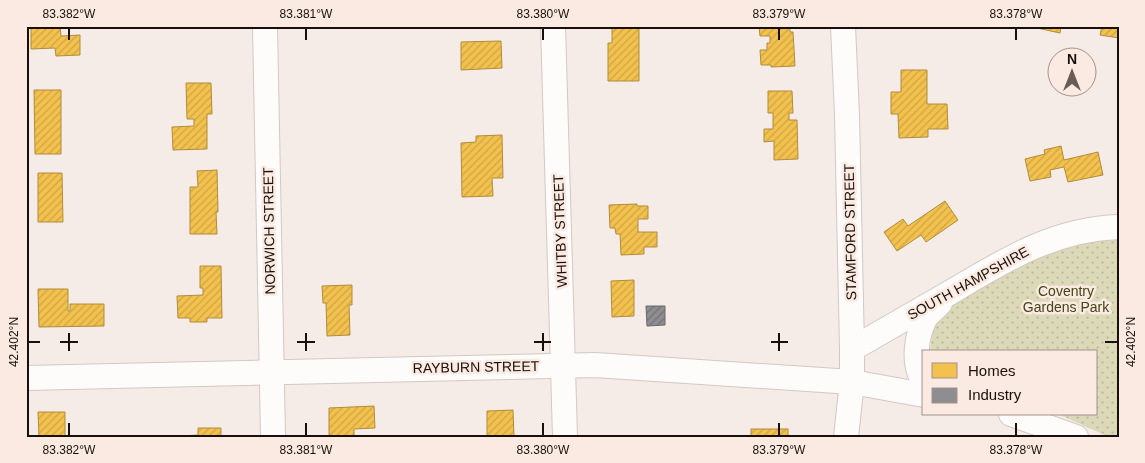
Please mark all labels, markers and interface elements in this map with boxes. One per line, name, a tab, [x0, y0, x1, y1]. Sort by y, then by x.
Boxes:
text: 83.382°W	[43, 7, 96, 21]
text: 83.381°W	[280, 7, 333, 21]
text: 83.380°W	[517, 7, 570, 21]
text: 83.379°W	[753, 7, 806, 21]
text: 83.378°W	[990, 7, 1043, 21]
north arrow	[1048, 48, 1098, 98]
text: N	[1067, 51, 1077, 67]
street label: STAMFORD STREET	[841, 163, 859, 300]
street label: NORWICH STREET	[260, 167, 278, 295]
street label: WHITBY STREET	[550, 174, 570, 288]
street label: SOUTH HAMPSHIRE	[905, 243, 1031, 323]
park label: Coventry Gardens Park	[1023, 283, 1110, 315]
text: 42.402°N	[7, 317, 21, 367]
text: 42.402°N	[1124, 317, 1138, 367]
legend	[922, 350, 1098, 416]
street label: RAYBURN STREET	[413, 358, 540, 376]
text: Homes	[968, 362, 1016, 379]
text: Industry	[968, 386, 1022, 403]
text: 83.382°W	[43, 443, 96, 457]
text: 83.381°W	[280, 443, 333, 457]
text: 83.380°W	[517, 443, 570, 457]
text: 83.379°W	[753, 443, 806, 457]
text: 83.378°W	[990, 443, 1043, 457]

